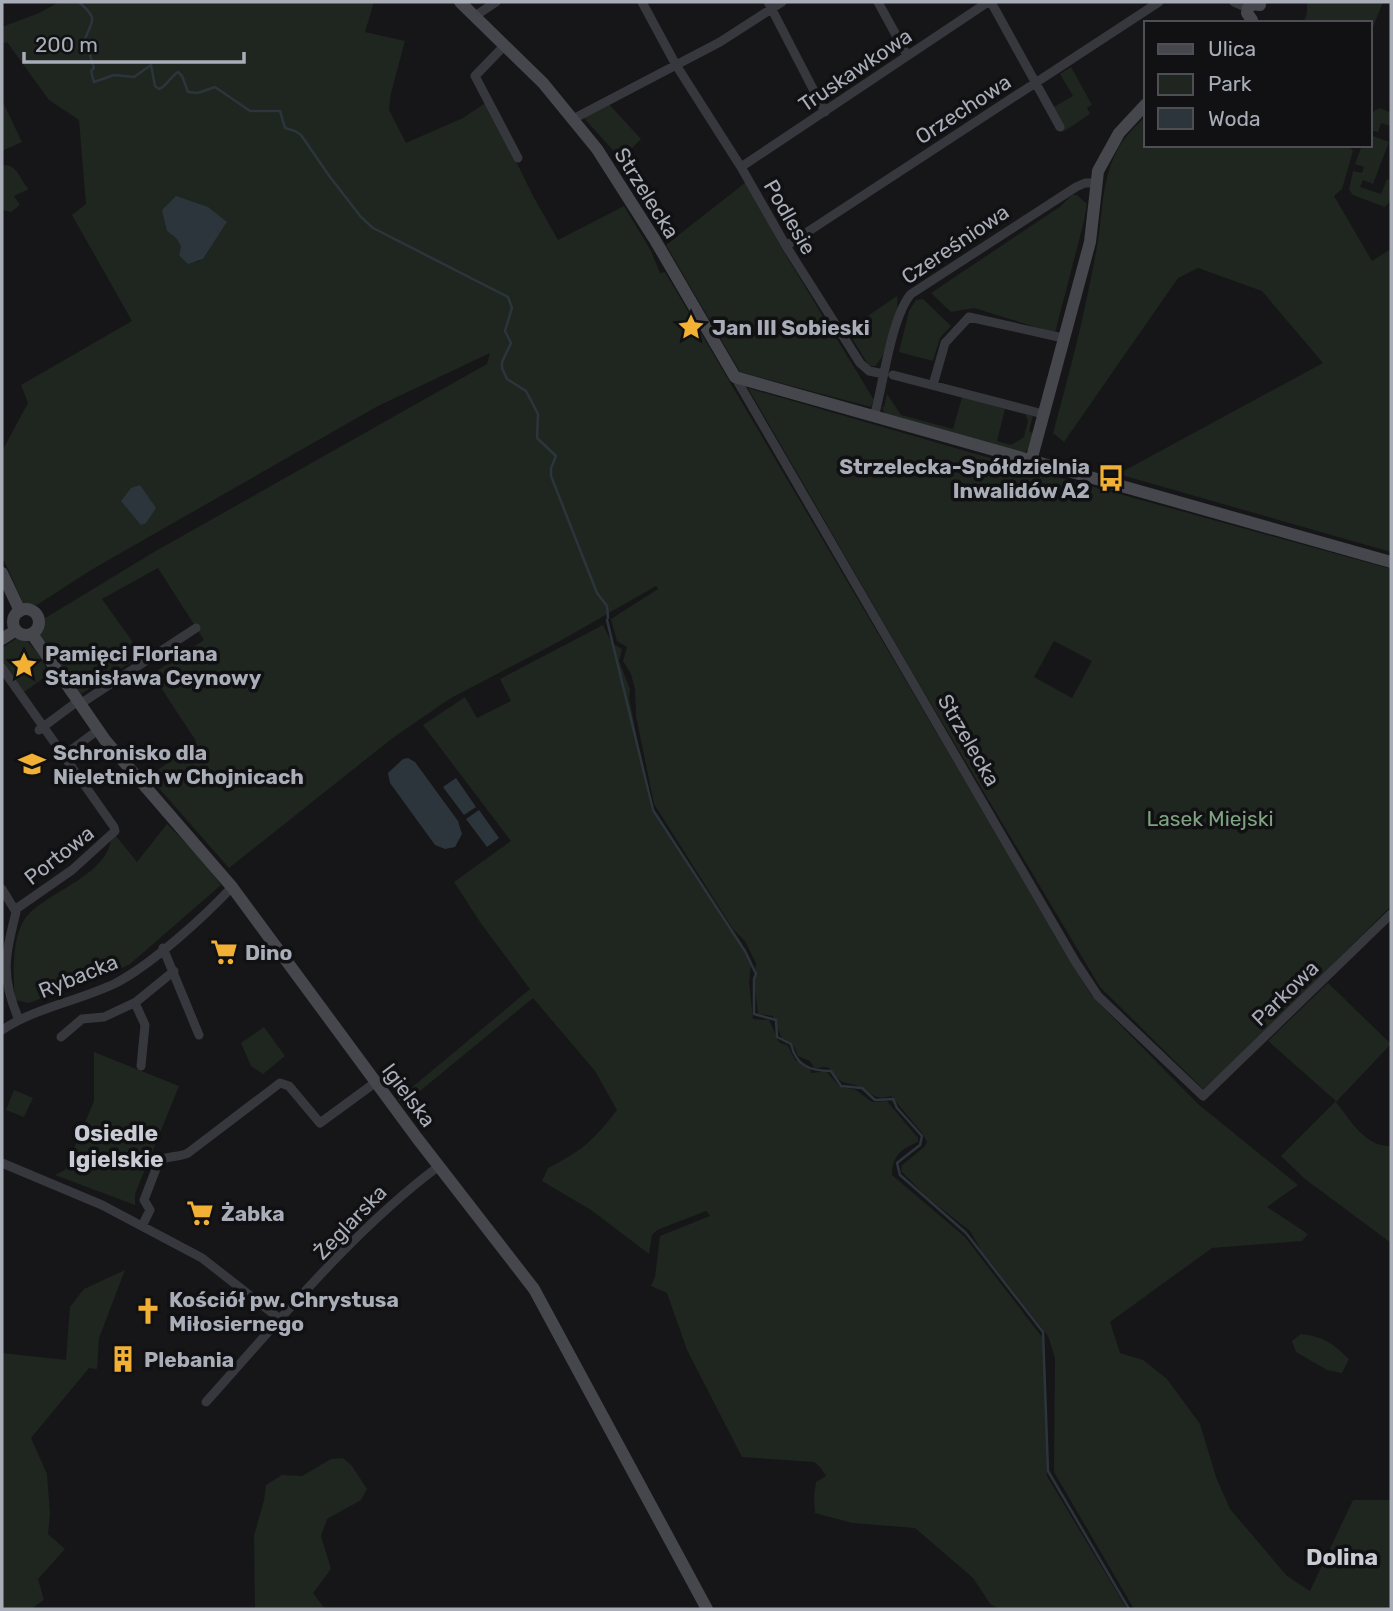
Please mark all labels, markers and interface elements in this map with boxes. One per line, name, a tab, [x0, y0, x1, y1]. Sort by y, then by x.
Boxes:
scale bar	[24, 21, 245, 65]
legend	[1144, 21, 1372, 147]
street label: Truskawkowa	[794, 23, 916, 117]
text: 200 m	[35, 32, 98, 57]
text: Ulica	[1208, 36, 1256, 61]
street label: Orzechowa	[911, 69, 1015, 149]
text: Park	[1208, 71, 1252, 96]
text: Woda	[1208, 106, 1261, 131]
street label: Strzelecka	[609, 143, 685, 243]
street label: Podlesie	[759, 175, 821, 259]
street label: Czereśniowa	[897, 199, 1013, 289]
place icon: Jan III Sobieski	[676, 312, 706, 342]
place label: Jan III Sobieski	[712, 315, 870, 340]
place label: Strzelecka-Spółdzielnia Inwalidów A2	[839, 454, 1090, 503]
bus stop icon: Strzelecka-Spółdzielnia Inwalidów A2	[1096, 463, 1126, 493]
place label: Pamięci Floriana Stanisława Ceynowy	[45, 641, 262, 690]
place icon: Pamięci Floriana Stanisława Ceynowy	[9, 650, 39, 680]
street label: Strzelecka	[933, 689, 1005, 791]
place label: Schronisko dla Nieletnich w Chojnicach	[53, 740, 304, 789]
school or university icon: Schronisko dla Nieletnich w Chojnicach	[17, 749, 47, 779]
park label: Lasek Miejski	[1146, 806, 1274, 831]
street label: Portowa	[19, 820, 99, 890]
supermarket icon: Dino	[209, 937, 239, 967]
place label: Dino	[245, 940, 292, 965]
street label: Rybacka	[35, 949, 121, 1003]
street label: Parkowa	[1246, 955, 1324, 1031]
street label: Igielska	[377, 1058, 441, 1132]
district label: Osiedle Igielskie	[68, 1119, 164, 1173]
street label: Żeglarska	[308, 1179, 392, 1265]
supermarket icon: Żabka	[185, 1198, 215, 1228]
place label: Żabka	[221, 1201, 285, 1226]
place label: Kościół pw. Chrystusa Miłosiernego	[169, 1287, 399, 1336]
church icon: Kościół pw. Chrystusa Miłosiernego	[133, 1296, 163, 1326]
building icon: Plebania	[108, 1344, 138, 1374]
place label: Plebania	[144, 1347, 234, 1372]
district label: Dolina	[1306, 1543, 1378, 1571]

